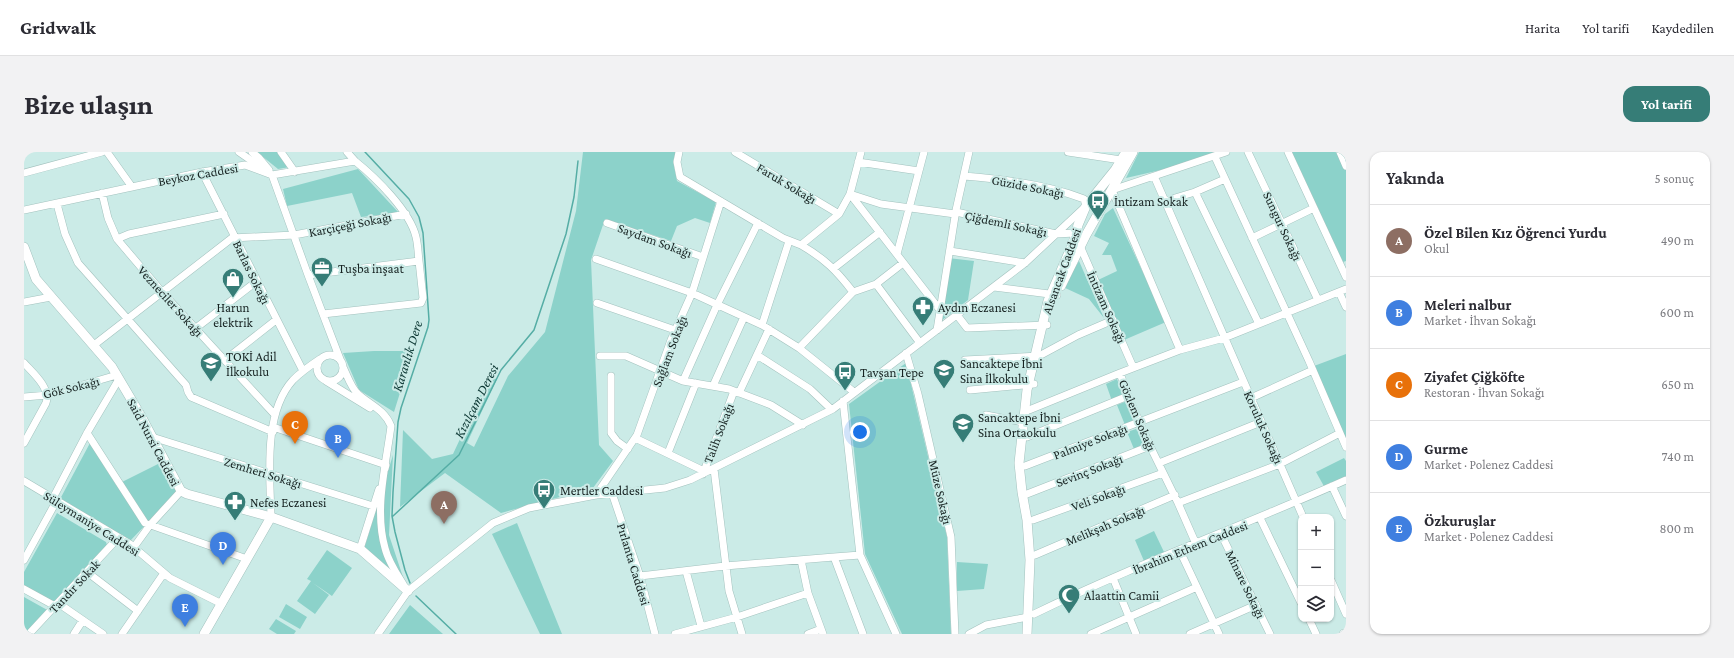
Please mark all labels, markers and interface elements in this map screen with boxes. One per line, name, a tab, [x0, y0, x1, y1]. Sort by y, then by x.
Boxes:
text: Gridwalk	[20, 17, 96, 38]
text: Harita	[1525, 20, 1560, 36]
text: Yol tarifi	[1582, 20, 1629, 36]
text: Kaydedilen	[1651, 20, 1714, 36]
button: Yol tarifi	[1623, 86, 1710, 122]
text: Bize ulaşın	[24, 89, 153, 120]
street label: Beykoz Caddesi	[157, 160, 240, 189]
street label: Faruk Sokağı	[754, 160, 820, 207]
text: Yakında	[1386, 169, 1444, 188]
text: 5 sonuç	[1655, 171, 1694, 186]
street label: Güzide Sokağı	[990, 172, 1066, 201]
bus stop icon: İntizam Sokak	[1085, 188, 1111, 221]
street label: Sungur Sokağı	[1260, 189, 1305, 264]
place label: İntizam Sokak	[1114, 194, 1189, 209]
street label: Çiğdemli Sokağı	[963, 207, 1049, 240]
street label: Karçiçeği Sokağı	[307, 209, 393, 240]
street label: Saydam Sokağı	[616, 220, 695, 261]
text: Özel Bilen Kız Öğrenci Yurdu	[1424, 225, 1607, 241]
street label: Alsancak Caddesi	[1039, 226, 1084, 316]
text: A	[1395, 233, 1403, 248]
text: 490 m	[1661, 233, 1694, 248]
street label: Barlas Sokağı	[230, 238, 274, 307]
text: Okul	[1424, 241, 1449, 256]
office icon: Tuşba inşaat	[309, 255, 335, 288]
place label: Tuşba inşaat	[338, 261, 405, 276]
street label: Vezneciler Sokağı	[135, 263, 207, 340]
shop icon: Harun elektrik	[220, 266, 246, 299]
street label: İntizam Sokağı	[1084, 269, 1129, 346]
pharmacy icon: Aydın Eczanesi	[910, 294, 936, 327]
text: Meleri nalbur	[1424, 297, 1512, 313]
place label: Harun elektrik	[213, 300, 254, 330]
place label: Aydın Eczanesi	[938, 300, 1016, 315]
text: B	[1395, 305, 1403, 320]
text: 600 m	[1660, 305, 1694, 320]
street label: Sağlam Sokağı	[649, 313, 690, 389]
text: Market · İhvan Sokağı	[1424, 313, 1536, 328]
water label: Karanlık Dere	[389, 318, 426, 393]
place label: TOKİ Adil İlkokulu	[226, 349, 277, 379]
school or university icon: TOKİ Adil İlkokulu	[198, 350, 224, 383]
place label: Sancaktepe İbni Sina İlkokulu	[960, 356, 1043, 386]
school or university icon: Sancaktepe İbni Sina İlkokulu	[931, 357, 957, 390]
bus stop icon: Tavşan Tepe	[832, 359, 858, 392]
water label: Kızılçam Deresi	[450, 361, 502, 441]
place label: Tavşan Tepe	[860, 365, 924, 380]
text: Ziyafet Çiğköfte	[1424, 369, 1525, 385]
street label: Gök Sokağı	[41, 373, 102, 402]
street label: Gözlem Sokağı	[1116, 377, 1160, 454]
text: C	[1395, 377, 1403, 392]
text: 650 m	[1661, 377, 1694, 392]
text: Restoran · İhvan Sokağı	[1424, 385, 1545, 400]
street label: Koruluk Sokağı	[1241, 388, 1287, 467]
street label: Said Nursi Caddesi	[124, 396, 183, 489]
street label: Talih Sokağı	[700, 400, 737, 465]
place label: Sancaktepe İbni Sina Ortaokulu	[978, 410, 1061, 440]
pin: C	[282, 411, 308, 444]
school or university icon: Sancaktepe İbni Sina Ortaokulu	[950, 411, 976, 444]
street label: Palmiye Sokağı	[1051, 420, 1130, 462]
your location	[850, 422, 870, 442]
pin: B	[325, 425, 351, 458]
text: Gurme	[1424, 441, 1468, 457]
text: D	[1395, 449, 1403, 464]
text: 740 m	[1662, 449, 1694, 464]
street label: Sevinç Sokağı	[1054, 451, 1125, 490]
street label: Zemheri Sokağı	[222, 454, 304, 492]
text: Market · Polenez Caddesi	[1424, 457, 1554, 472]
street label: Müze Sokağı	[926, 458, 955, 526]
bus stop icon: Mertler Caddesi	[531, 477, 557, 510]
street label: Veli Sokağı	[1069, 481, 1128, 514]
place label: Mertler Caddesi	[560, 483, 644, 498]
street label: Süleymaniye Caddesi	[41, 488, 143, 559]
pharmacy icon: Nefes Eczanesi	[222, 489, 248, 522]
pin: A	[431, 491, 457, 524]
place label: Nefes Eczanesi	[250, 495, 327, 510]
street label: Melikşah Sokağı	[1063, 502, 1148, 549]
text: Özkuruşlar	[1424, 513, 1496, 529]
map controls	[1298, 514, 1334, 622]
button: +	[1298, 514, 1334, 550]
street label: İbrahim Ethem Caddesi	[1131, 517, 1250, 577]
street label: Pırlanta Caddesi	[614, 521, 653, 608]
text: E	[1395, 521, 1403, 536]
text: 800 m	[1659, 521, 1694, 536]
text: Market · Polenez Caddesi	[1424, 529, 1554, 544]
pin: D	[210, 532, 236, 565]
street label: Minare Sokağı	[1223, 548, 1269, 621]
button: −	[1298, 550, 1334, 586]
street label: Tandır Sokak	[46, 556, 104, 616]
mosque icon: Alaattin Camii	[1056, 582, 1082, 615]
button: layers	[1298, 586, 1334, 622]
place label: Alaattin Camii	[1084, 588, 1160, 603]
pin: E	[172, 594, 198, 627]

